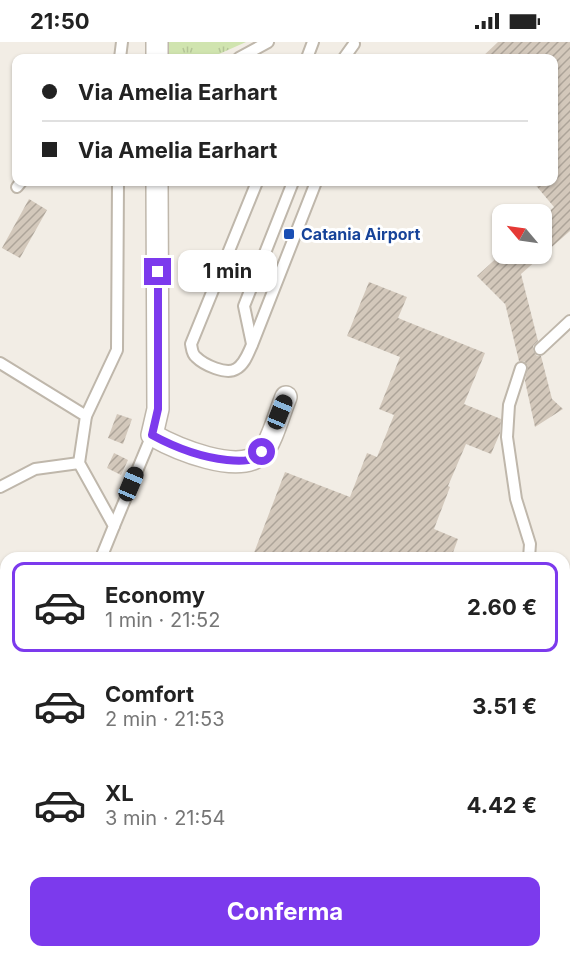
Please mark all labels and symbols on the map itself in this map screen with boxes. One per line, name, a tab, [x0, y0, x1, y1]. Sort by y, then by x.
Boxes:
north arrow	[492, 204, 552, 264]
place label: Catania Airport	[301, 224, 420, 244]
marker: Catania Airport	[282, 227, 296, 241]
callout: 1 min	[179, 251, 278, 293]
route end	[144, 258, 171, 285]
car	[265, 392, 295, 432]
route start	[248, 438, 275, 465]
car	[116, 464, 146, 504]

